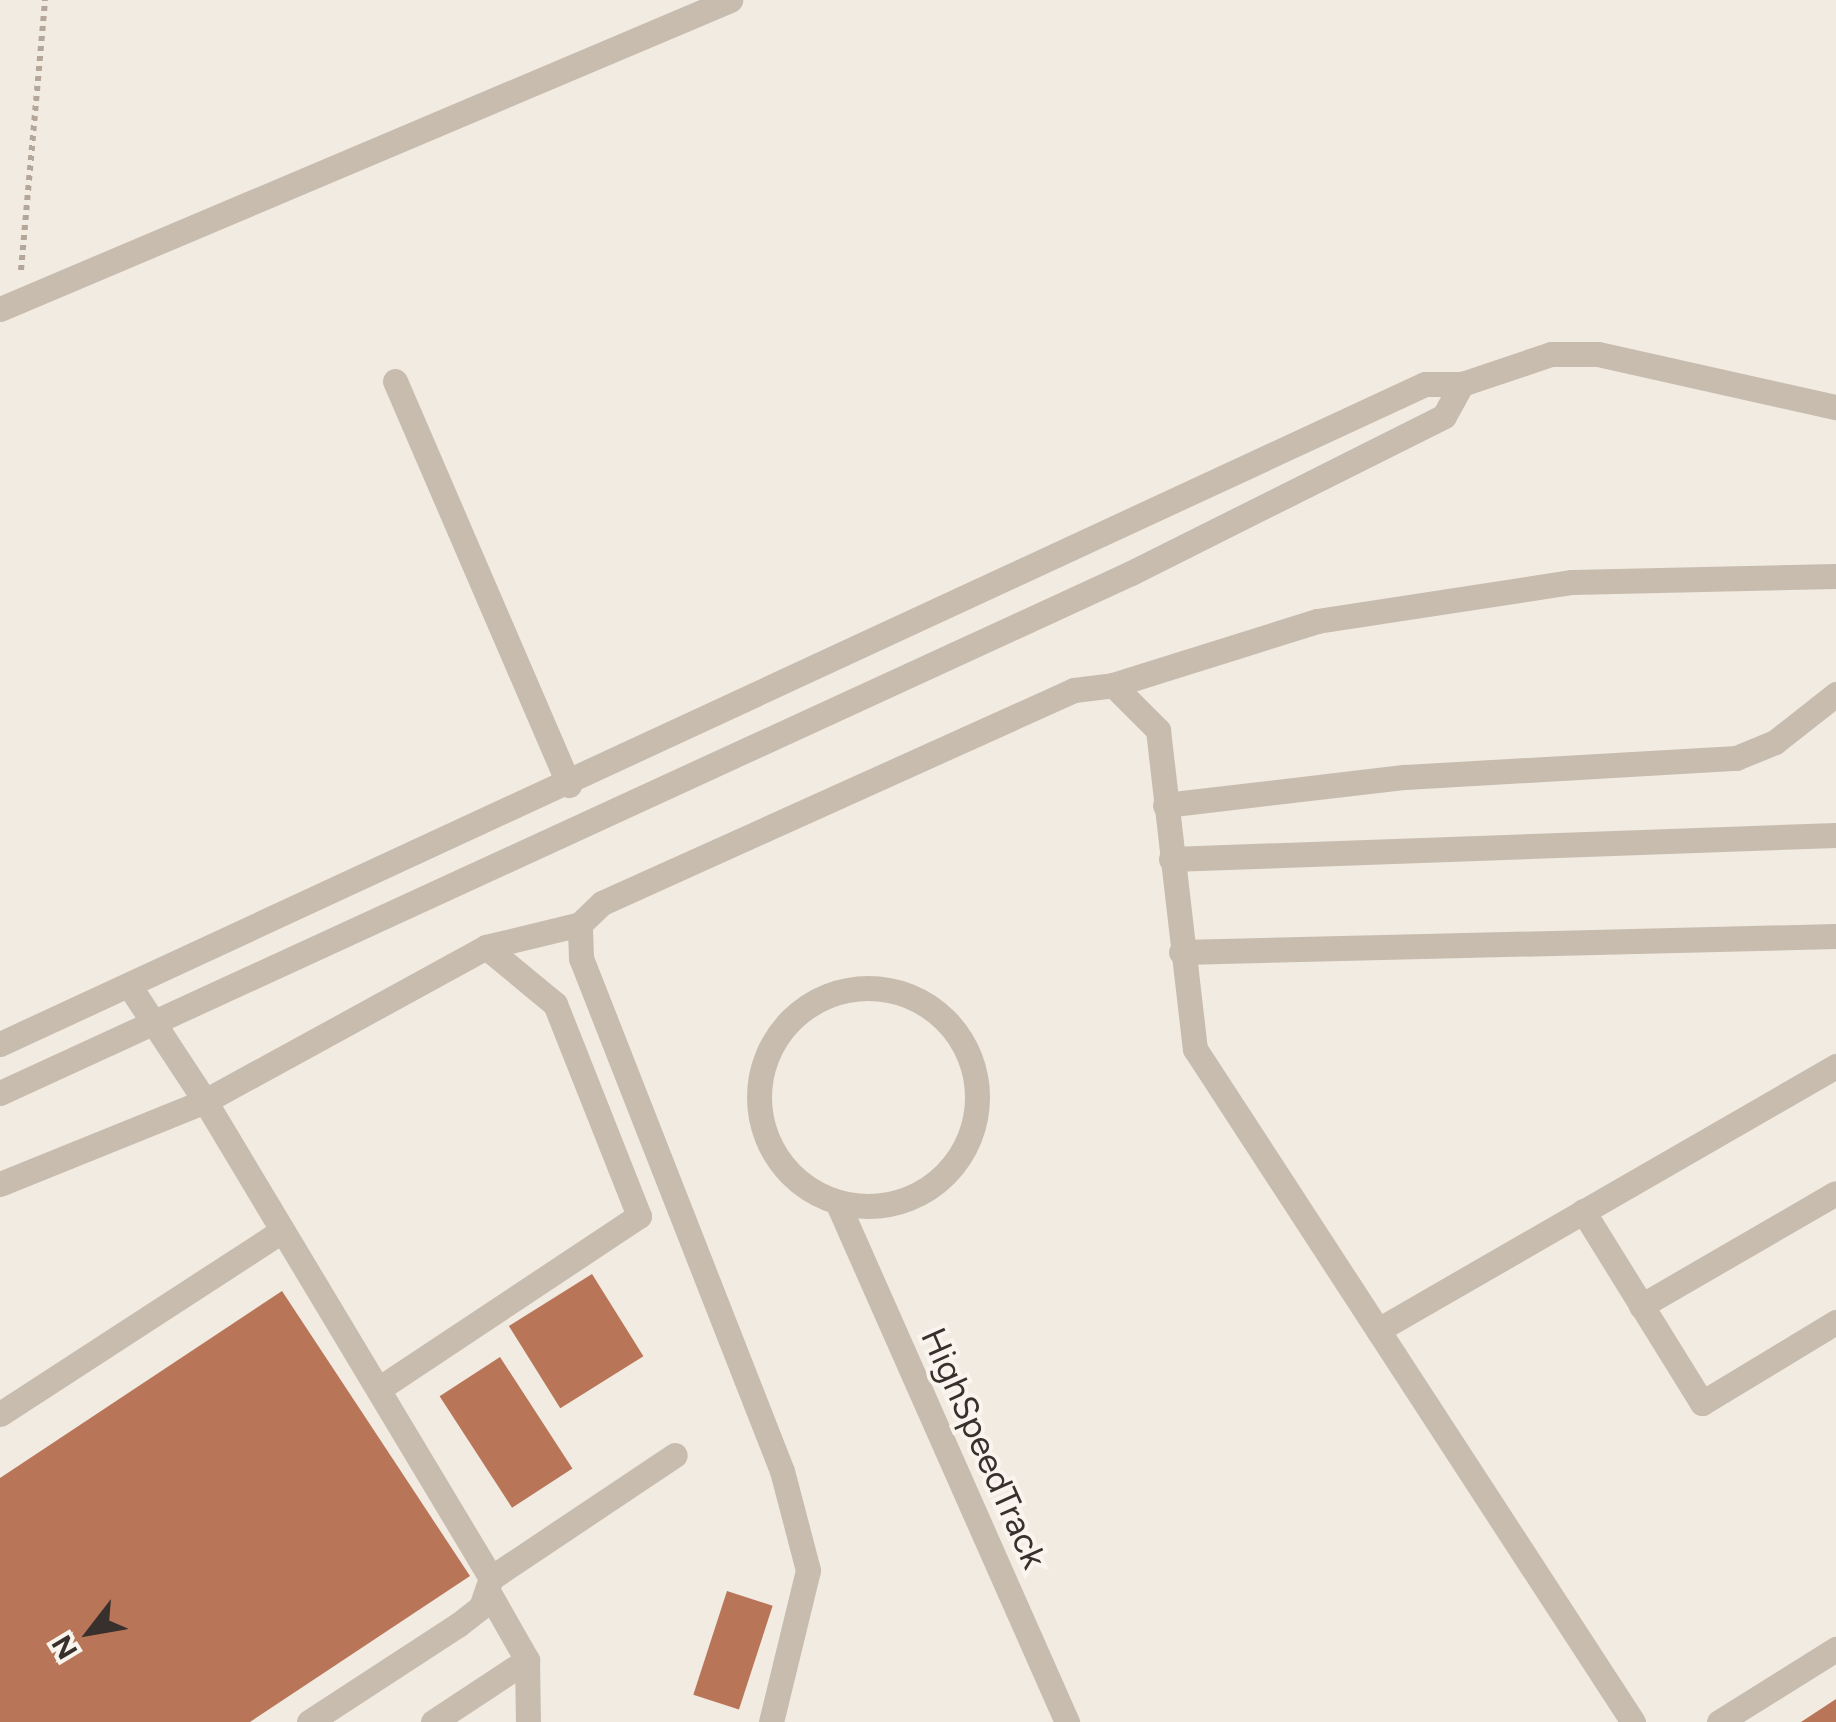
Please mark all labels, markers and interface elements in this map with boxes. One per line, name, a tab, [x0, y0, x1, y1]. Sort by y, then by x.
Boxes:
street label: HighSpeedTrack	[912, 1321, 1056, 1575]
north arrow	[40, 1582, 140, 1682]
text: N	[44, 1629, 84, 1665]

